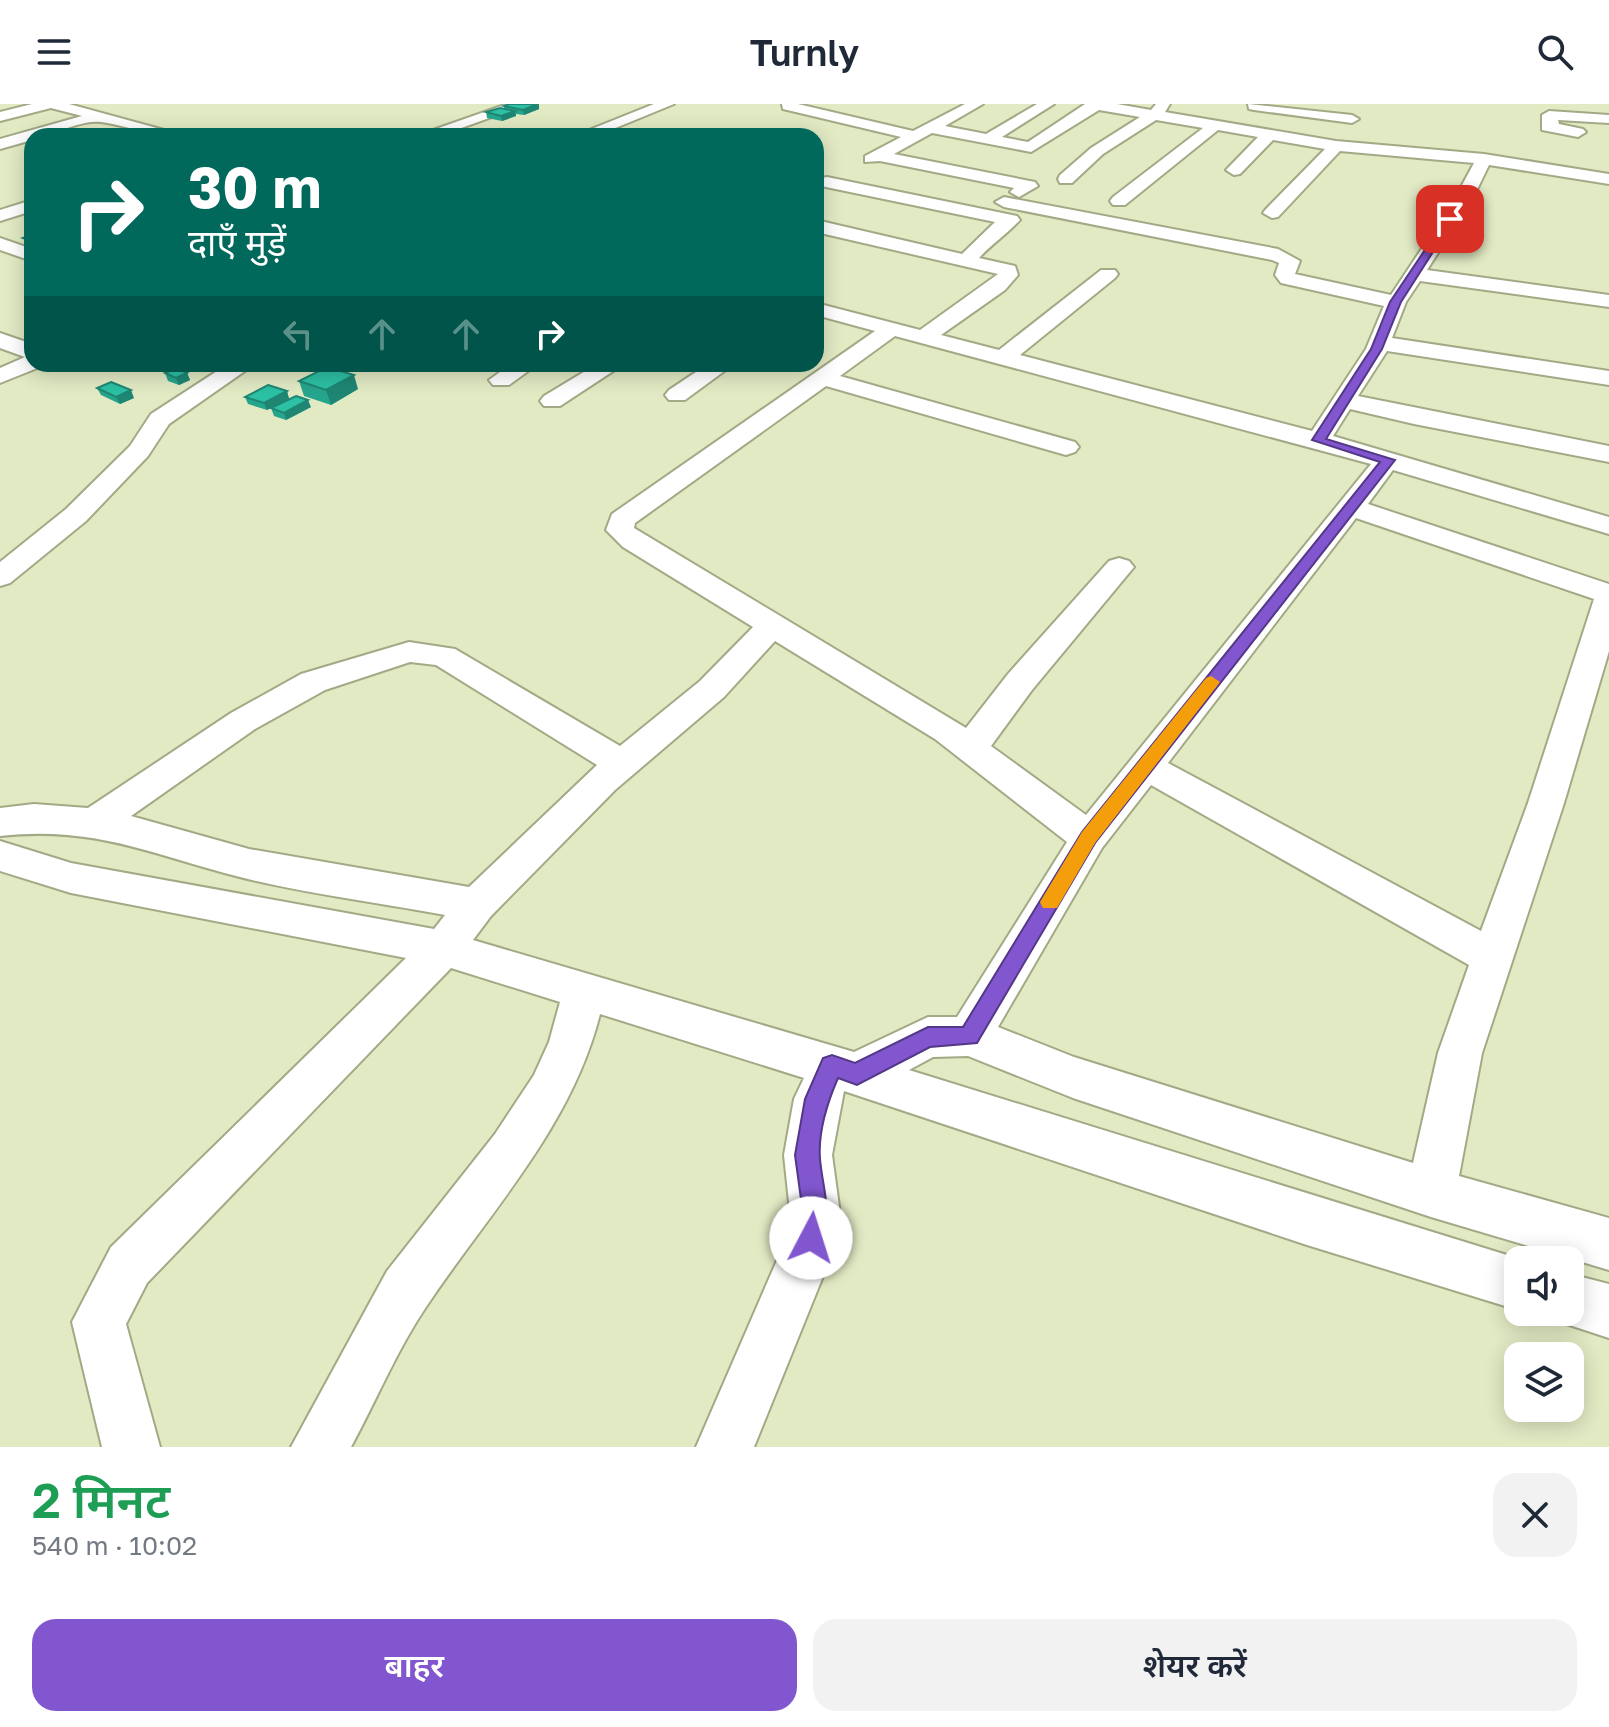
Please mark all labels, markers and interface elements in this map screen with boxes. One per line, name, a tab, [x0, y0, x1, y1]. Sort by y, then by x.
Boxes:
icon: menu	[32, 30, 76, 74]
icon: search	[1533, 30, 1577, 74]
text: Turnly	[750, 31, 859, 74]
text: 30 m	[188, 153, 322, 220]
icon: right	[56, 160, 160, 264]
pin	[1416, 185, 1484, 253]
icon: arrive	[1428, 197, 1472, 241]
text: दाएँ मुड़ें	[188, 221, 286, 264]
icon: left	[276, 312, 320, 356]
icon: ahead	[360, 312, 404, 356]
icon: ahead	[444, 312, 488, 356]
icon: right	[528, 312, 572, 356]
position arrow	[769, 1196, 853, 1280]
map controls	[1504, 1246, 1584, 1422]
button: sound	[1504, 1246, 1584, 1326]
button: layers	[1504, 1342, 1584, 1422]
text: 2 मिनट	[32, 1471, 170, 1529]
button: close	[1493, 1473, 1577, 1557]
text: 540 m · 10:02	[32, 1530, 197, 1561]
button: बाहर	[32, 1619, 797, 1711]
button: शेयर करें	[813, 1619, 1577, 1711]

